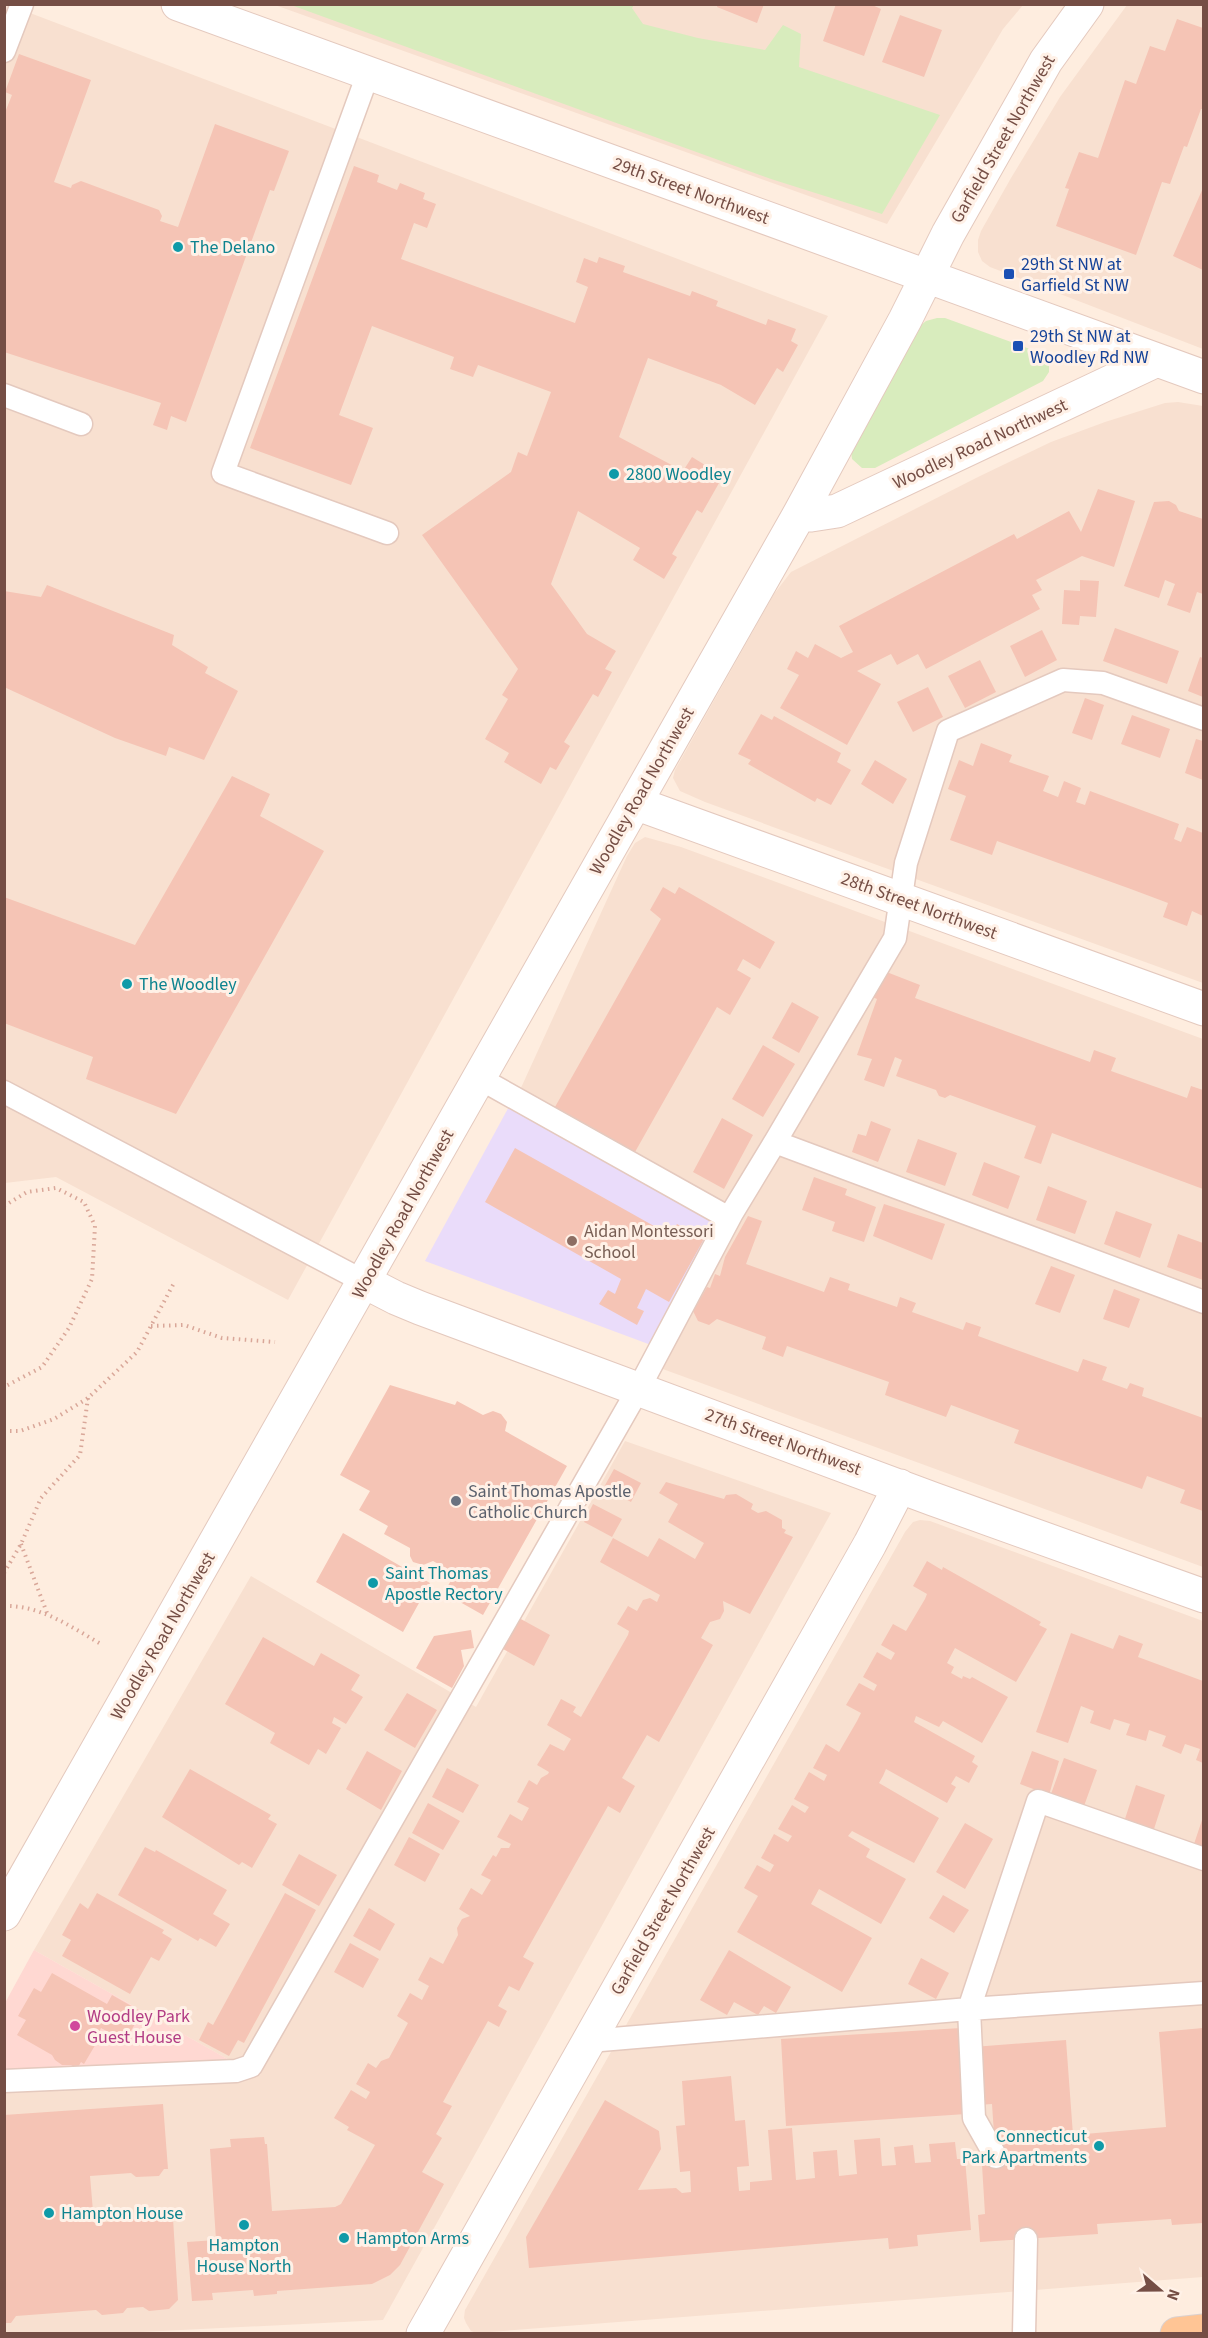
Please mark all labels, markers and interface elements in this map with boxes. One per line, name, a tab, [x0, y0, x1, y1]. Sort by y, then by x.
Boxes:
street label: Garfield Street Northwest	[945, 50, 1061, 228]
street label: 29th Street Northwest	[609, 151, 773, 231]
place label: The Delano	[190, 235, 275, 260]
marker: The Delano	[171, 240, 185, 254]
place label: 29th St NW at Garfield St NW	[1021, 252, 1129, 298]
marker: 29th St NW at Garfield St NW	[1002, 267, 1016, 281]
place label: 29th St NW at Woodley Rd NW	[1030, 324, 1149, 370]
marker: 29th St NW at Woodley Rd NW	[1011, 339, 1025, 353]
street label: Woodley Road Northwest	[889, 393, 1071, 495]
place label: 2800 Woodley	[626, 462, 732, 487]
marker: 2800 Woodley	[607, 467, 621, 481]
street label: Woodley Road Northwest	[584, 702, 700, 880]
street label: 28th Street Northwest	[837, 866, 1001, 946]
place label: The Woodley	[139, 972, 237, 997]
marker: The Woodley	[120, 977, 134, 991]
street label: Woodley Road Northwest	[346, 1125, 460, 1303]
place label: Aidan Montessori School	[584, 1219, 714, 1265]
marker: Aidan Montessori School	[565, 1234, 579, 1248]
street label: 27th Street Northwest	[701, 1402, 865, 1482]
place label: Saint Thomas Apostle Catholic Church	[468, 1479, 631, 1525]
marker: Saint Thomas Apostle Catholic Church	[449, 1494, 463, 1508]
street label: Woodley Road Northwest	[105, 1547, 221, 1725]
place label: Saint Thomas Apostle Rectory	[385, 1561, 503, 1607]
marker: Saint Thomas Apostle Rectory	[366, 1576, 380, 1590]
street label: Garfield Street Northwest	[605, 1822, 721, 2000]
place label: Woodley Park Guest House	[87, 2004, 190, 2050]
marker: Woodley Park Guest House	[68, 2019, 82, 2033]
place label: Connecticut Park Apartments	[962, 2124, 1087, 2170]
marker: Connecticut Park Apartments	[1092, 2139, 1106, 2153]
place label: Hampton House	[61, 2201, 183, 2226]
marker: Hampton House	[42, 2206, 56, 2220]
marker: Hampton House North	[237, 2218, 251, 2232]
place label: Hampton Arms	[356, 2226, 469, 2251]
marker: Hampton Arms	[337, 2231, 351, 2245]
place label: Hampton House North	[197, 2233, 291, 2279]
north arrow	[1130, 2260, 1190, 2320]
text: N	[1161, 2286, 1185, 2304]

